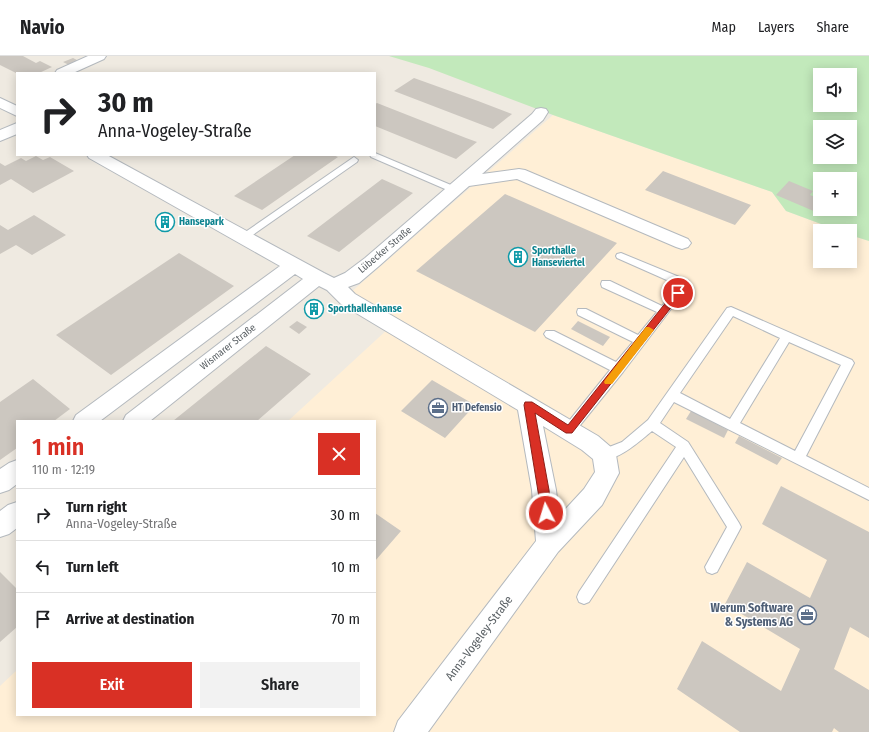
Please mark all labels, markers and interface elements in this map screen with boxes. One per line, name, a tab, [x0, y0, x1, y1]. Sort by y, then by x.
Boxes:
text: Navio	[20, 16, 65, 39]
text: Map	[712, 19, 736, 36]
text: Layers	[758, 19, 794, 36]
text: Share	[816, 19, 849, 36]
map controls	[813, 68, 857, 268]
button: sound	[813, 68, 857, 112]
text: 30 m	[98, 86, 154, 119]
icon: right	[32, 88, 84, 140]
text: Anna-Vogeley-Straße	[98, 120, 252, 142]
button: layers	[813, 120, 857, 164]
button: +	[813, 172, 857, 216]
building icon: Hansepark	[154, 211, 176, 233]
place label: Hansepark	[179, 216, 225, 228]
street label: Lübecker Straße	[356, 224, 414, 276]
button: −	[813, 224, 857, 268]
place label: Sporthalle Hanseviertel	[532, 245, 585, 269]
building icon: Sporthalle Hanseviertel	[507, 246, 529, 268]
pin	[661, 276, 695, 310]
icon: arrive	[667, 282, 689, 304]
building icon: Sporthallenhanse	[303, 298, 325, 320]
place label: Sporthallenhanse	[328, 303, 402, 315]
street label: Wismarer Straße	[198, 321, 258, 372]
office icon: HT Defensio	[427, 397, 449, 419]
place label: HT Defensio	[452, 402, 502, 414]
text: 1 min	[32, 433, 84, 461]
button: close	[318, 433, 360, 475]
text: 110 m · 12:19	[32, 462, 95, 477]
position arrow	[525, 492, 567, 534]
text: Turn right	[66, 498, 127, 516]
icon: right	[32, 504, 54, 526]
text: 30 m	[330, 506, 360, 524]
text: Anna-Vogeley-Straße	[66, 516, 177, 531]
icon: left	[32, 556, 54, 578]
text: Turn left	[66, 558, 119, 576]
text: 10 m	[331, 558, 360, 576]
street label: Anna-Vogeley-Straße	[443, 593, 515, 683]
place label: Werum Software & Systems AG	[711, 601, 793, 629]
office icon: Werum Software & Systems AG	[796, 604, 818, 626]
icon: arrive	[32, 608, 54, 630]
text: Arrive at destination	[66, 610, 194, 628]
text: 70 m	[331, 610, 360, 628]
button: Exit	[32, 662, 192, 708]
button: Share	[200, 662, 360, 708]

